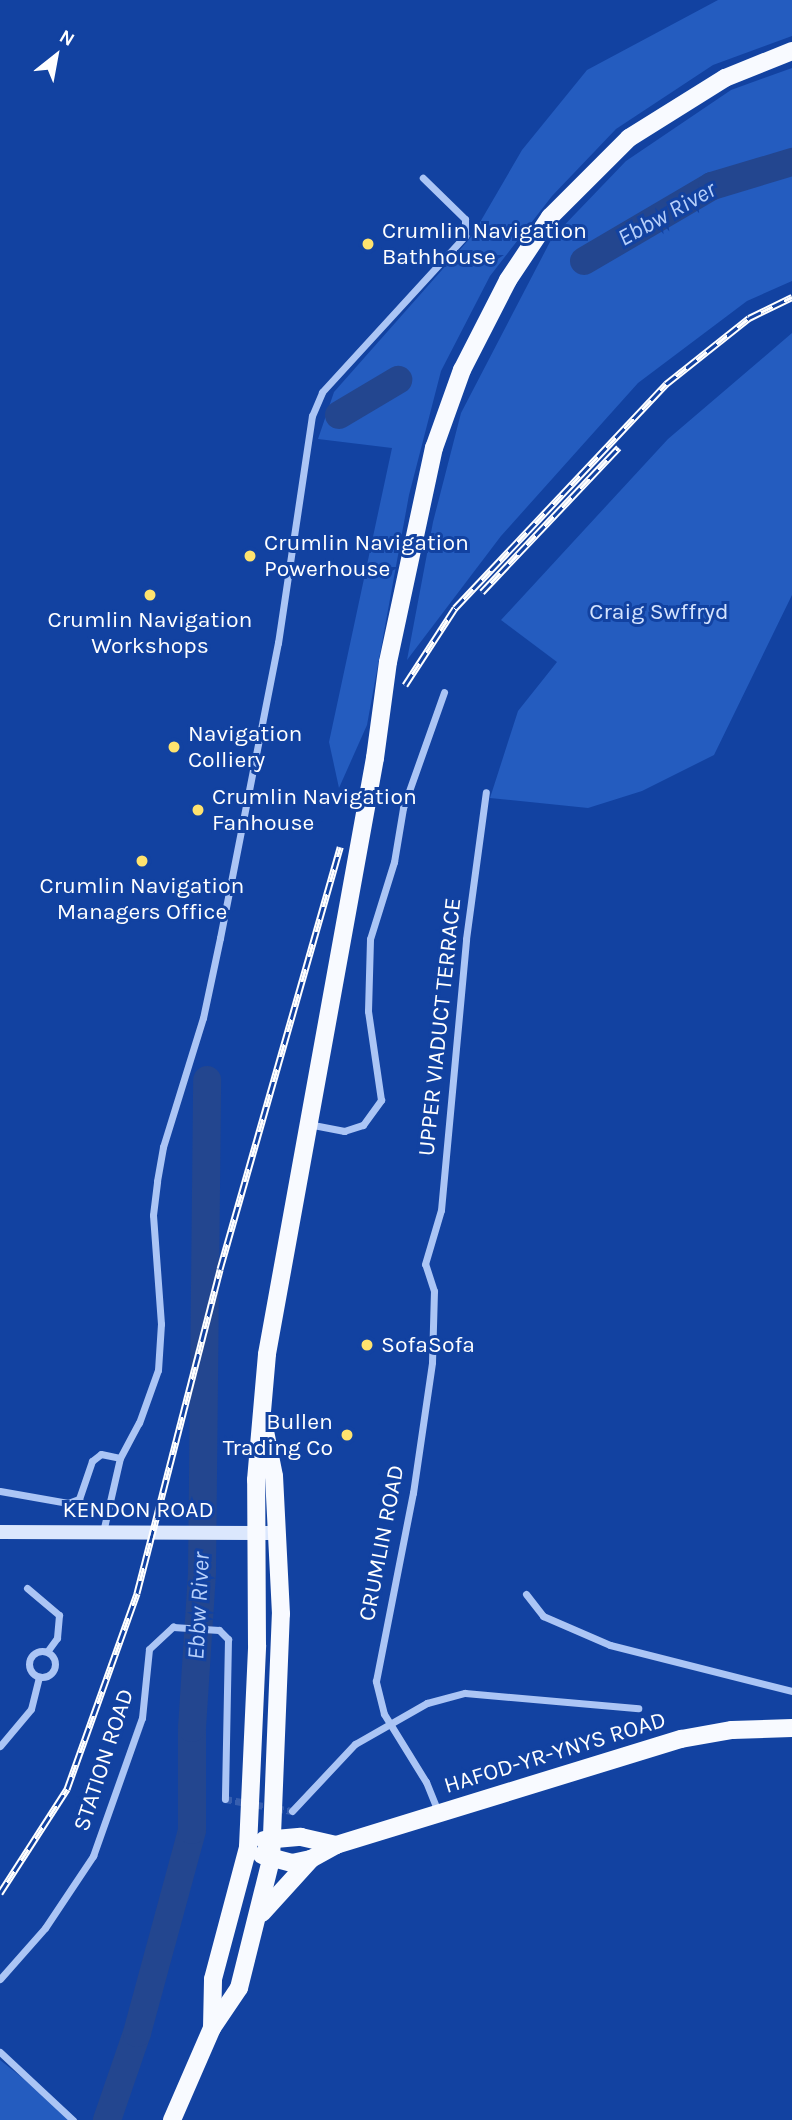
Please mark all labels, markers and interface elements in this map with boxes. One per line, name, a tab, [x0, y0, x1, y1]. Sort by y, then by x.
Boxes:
north arrow	[21, 21, 91, 91]
text: N	[55, 25, 78, 51]
water label: Ebbw River	[613, 175, 721, 253]
place label: Crumlin Navigation Bathhouse	[382, 217, 587, 271]
marker: Crumlin Navigation Bathhouse	[360, 236, 376, 252]
place label: Crumlin Navigation Powerhouse	[264, 529, 469, 583]
marker: Crumlin Navigation Powerhouse	[242, 548, 258, 564]
marker: Crumlin Navigation Workshops	[142, 587, 158, 603]
park label: Craig Swffryd	[589, 598, 729, 626]
place label: Crumlin Navigation Workshops	[48, 606, 252, 660]
place label: Navigation Colliery	[188, 720, 302, 774]
marker: Navigation Colliery	[166, 739, 182, 755]
place label: Crumlin Navigation Fanhouse	[212, 783, 417, 837]
marker: Crumlin Navigation Fanhouse	[190, 802, 206, 818]
marker: Crumlin Navigation Managers Office	[134, 853, 150, 869]
place label: Crumlin Navigation Managers Office	[40, 872, 244, 926]
street label: UPPER VIADUCT TERRACE	[413, 896, 467, 1158]
place label: SofaSofa	[381, 1331, 475, 1359]
marker: SofaSofa	[359, 1337, 375, 1353]
place label: Bullen Trading Co	[223, 1408, 333, 1462]
marker: Bullen Trading Co	[339, 1427, 355, 1443]
street label: CRUMLIN ROAD	[353, 1463, 411, 1623]
street label: KENDON ROAD	[62, 1496, 214, 1524]
water label: Ebbw River	[182, 1551, 216, 1661]
street label: STATION ROAD	[68, 1685, 140, 1835]
street label: HAFOD-YR-YNYS ROAD	[441, 1706, 669, 1800]

